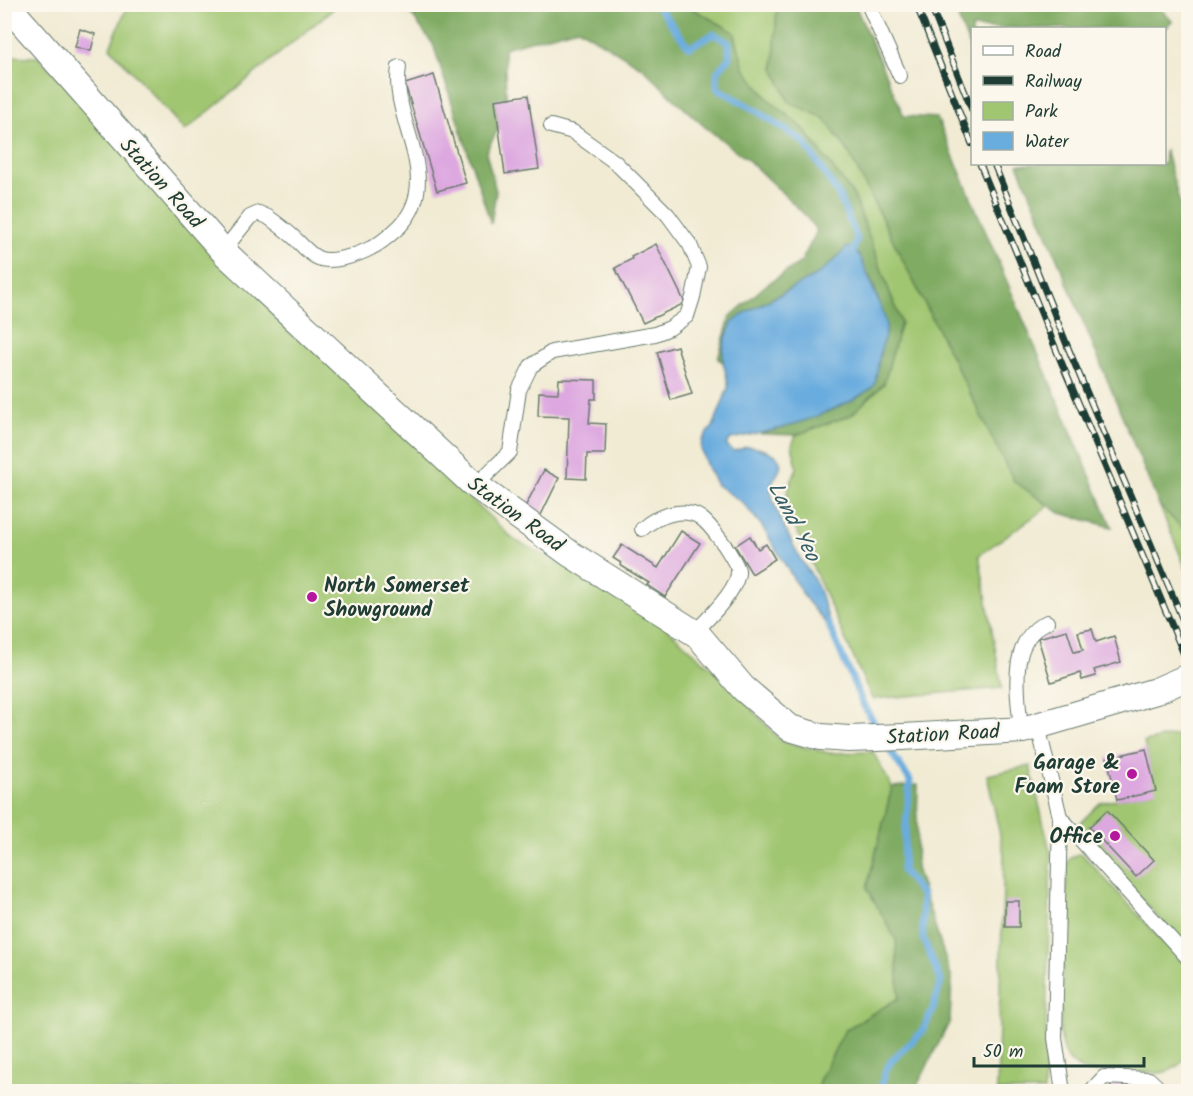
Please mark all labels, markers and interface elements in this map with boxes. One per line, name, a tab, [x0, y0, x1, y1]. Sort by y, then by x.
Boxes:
legend	[971, 27, 1166, 165]
text: Road	[1025, 38, 1062, 67]
text: Railway	[1025, 68, 1082, 97]
text: Park	[1025, 98, 1058, 127]
text: Water	[1025, 128, 1070, 157]
street label: Station Road	[111, 131, 211, 238]
street label: Station Road	[460, 469, 571, 562]
water label: Land Yeo	[757, 476, 829, 570]
place label: North Somerset Showground	[324, 570, 470, 627]
marker: North Somerset Showground	[305, 590, 319, 604]
street label: Station Road	[886, 716, 1001, 755]
place label: Garage & Foam Store	[1015, 747, 1120, 804]
marker: Garage & Foam Store	[1125, 767, 1139, 781]
place label: Office	[1049, 821, 1103, 854]
marker: Office	[1108, 829, 1122, 843]
scale bar	[974, 1030, 1144, 1068]
text: 50 m	[983, 1038, 1023, 1067]

